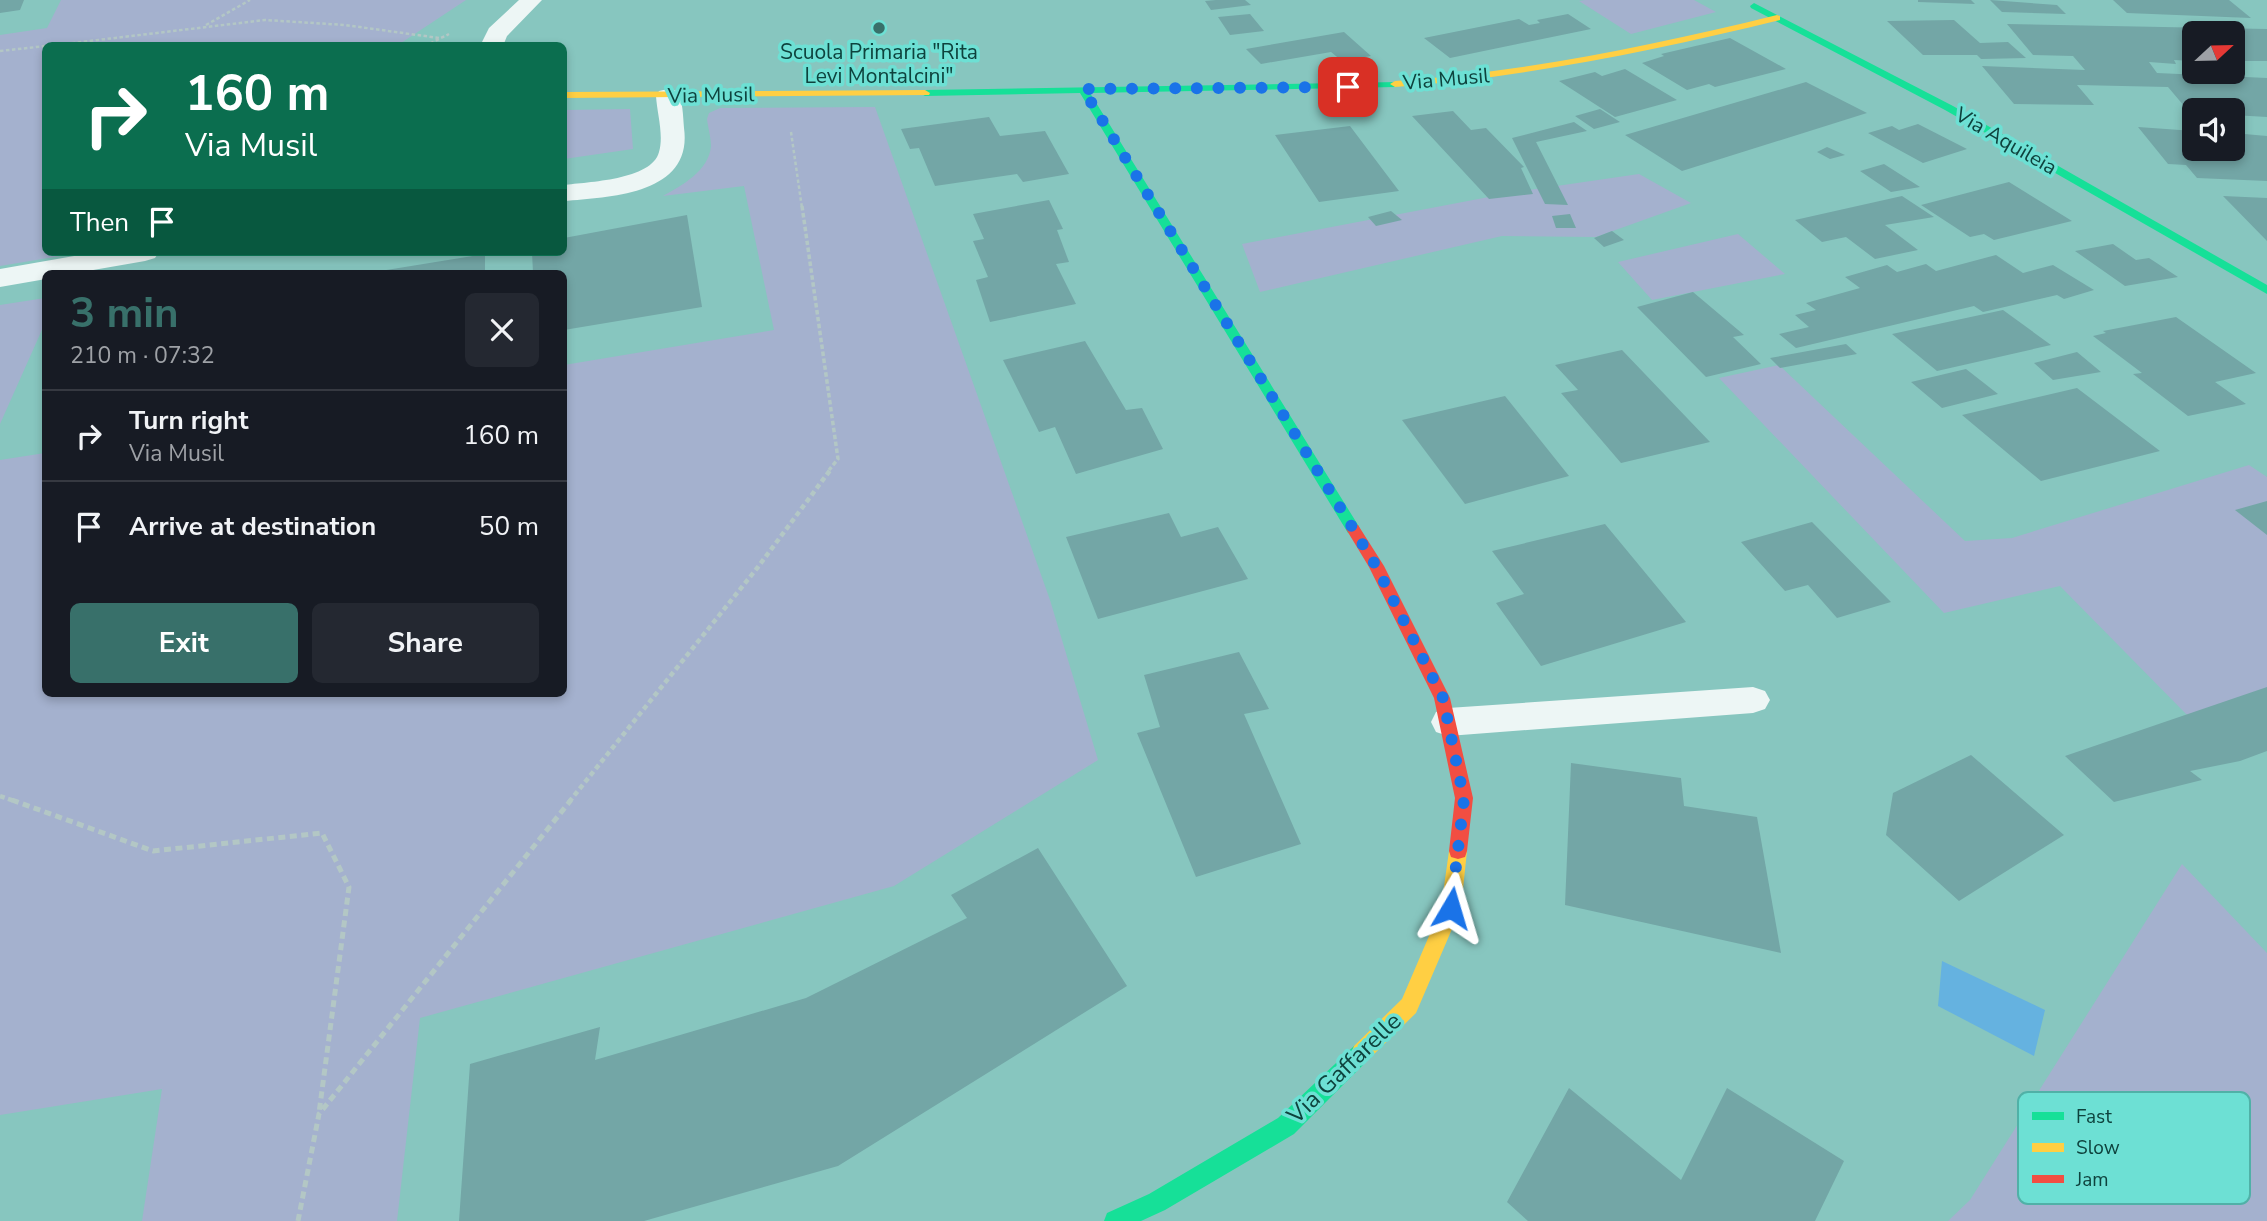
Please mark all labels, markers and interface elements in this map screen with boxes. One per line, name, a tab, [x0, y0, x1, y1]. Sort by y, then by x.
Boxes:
marker: Scuola Primaria "Rita Levi Montalcini"	[871, 20, 887, 36]
north arrow	[2182, 21, 2245, 84]
map controls	[2182, 21, 2245, 161]
place label: Scuola Primaria "Rita Levi Montalcini"	[780, 38, 978, 90]
pin	[1318, 57, 1378, 117]
text: 160 m	[185, 60, 329, 127]
street label: Via Musil	[1401, 61, 1491, 97]
icon: arrive	[1329, 68, 1367, 106]
icon: right	[70, 70, 161, 161]
street label: Via Musil	[666, 80, 755, 110]
button: sound	[2182, 98, 2245, 161]
street label: Via Aquileia	[1949, 100, 2062, 181]
text: Via Musil	[185, 124, 317, 167]
icon: arrive	[143, 203, 181, 241]
text: Then	[70, 205, 129, 240]
text: 3 min	[70, 285, 179, 342]
button: close	[465, 293, 539, 367]
text: 210 m · 07:32	[70, 340, 215, 371]
text: Turn right	[129, 403, 248, 438]
icon: right	[70, 417, 108, 455]
text: 160 m	[463, 418, 539, 453]
text: Via Musil	[129, 438, 224, 469]
icon: arrive	[70, 508, 108, 546]
text: Arrive at destination	[129, 509, 376, 544]
text: 50 m	[479, 509, 539, 544]
button: Exit	[70, 603, 298, 683]
button: Share	[312, 603, 539, 683]
position arrow	[1414, 871, 1488, 945]
street label: Via Gaffarelle	[1279, 1005, 1408, 1131]
legend	[2018, 1092, 2250, 1204]
text: Fast	[2076, 1104, 2112, 1130]
text: Slow	[2076, 1135, 2120, 1161]
text: Jam	[2075, 1167, 2109, 1193]

